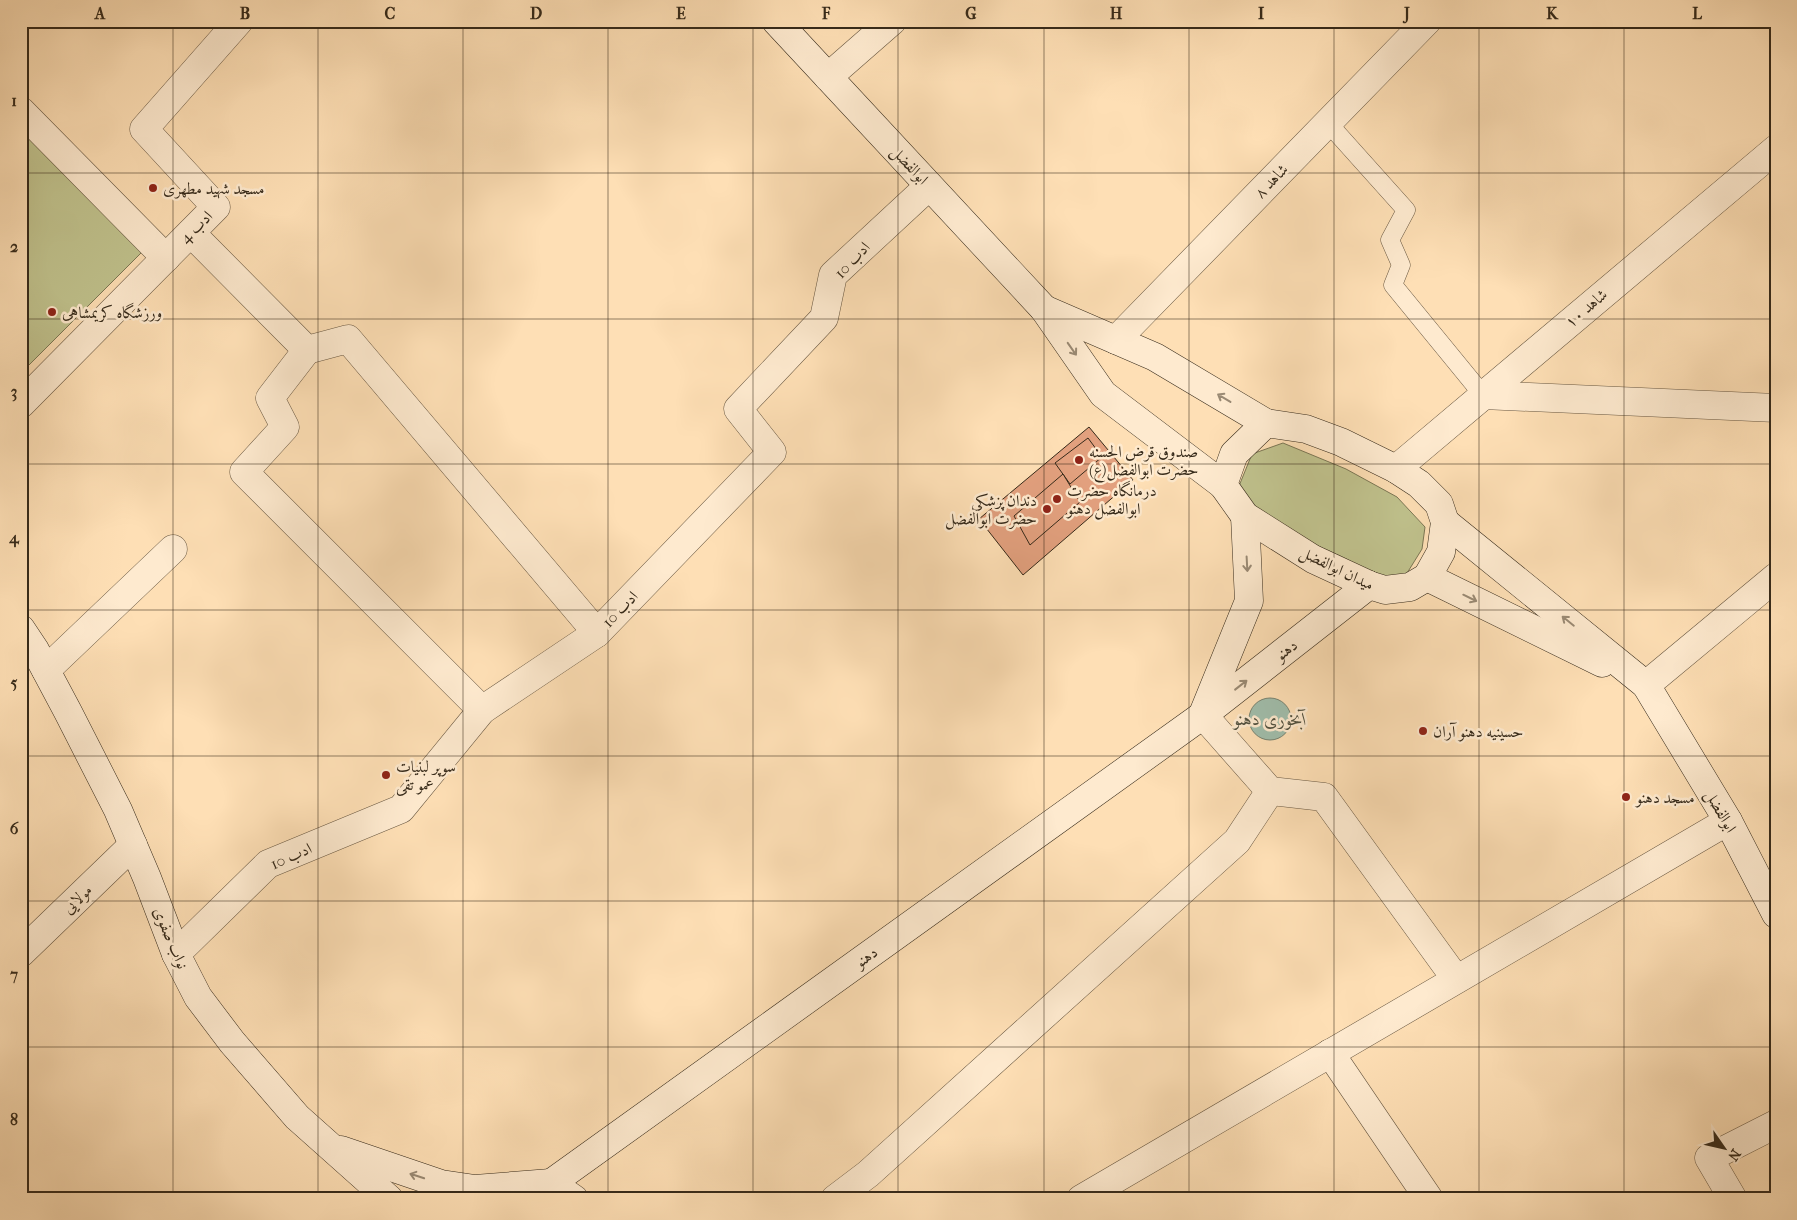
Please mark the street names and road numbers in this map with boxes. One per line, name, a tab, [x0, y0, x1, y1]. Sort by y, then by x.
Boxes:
street label: ابوالفضل	[886, 142, 933, 190]
street label: شاهد ۸	[1250, 160, 1292, 202]
street label: ادب 4	[176, 207, 217, 248]
street label: ادب 10	[830, 238, 874, 283]
street label: شاهد ۱۰	[1561, 285, 1611, 331]
street label: میدان ابوالفضل	[1296, 542, 1377, 596]
street label: ادب 10	[598, 587, 643, 632]
street label: دهنو	[1269, 635, 1302, 667]
street label: ابوالفضل	[1699, 786, 1741, 837]
street label: ادب 10	[267, 839, 315, 874]
street label: مولایی	[58, 880, 96, 918]
street label: نواب صفوی	[149, 904, 192, 972]
street label: دهنو	[849, 942, 882, 974]

